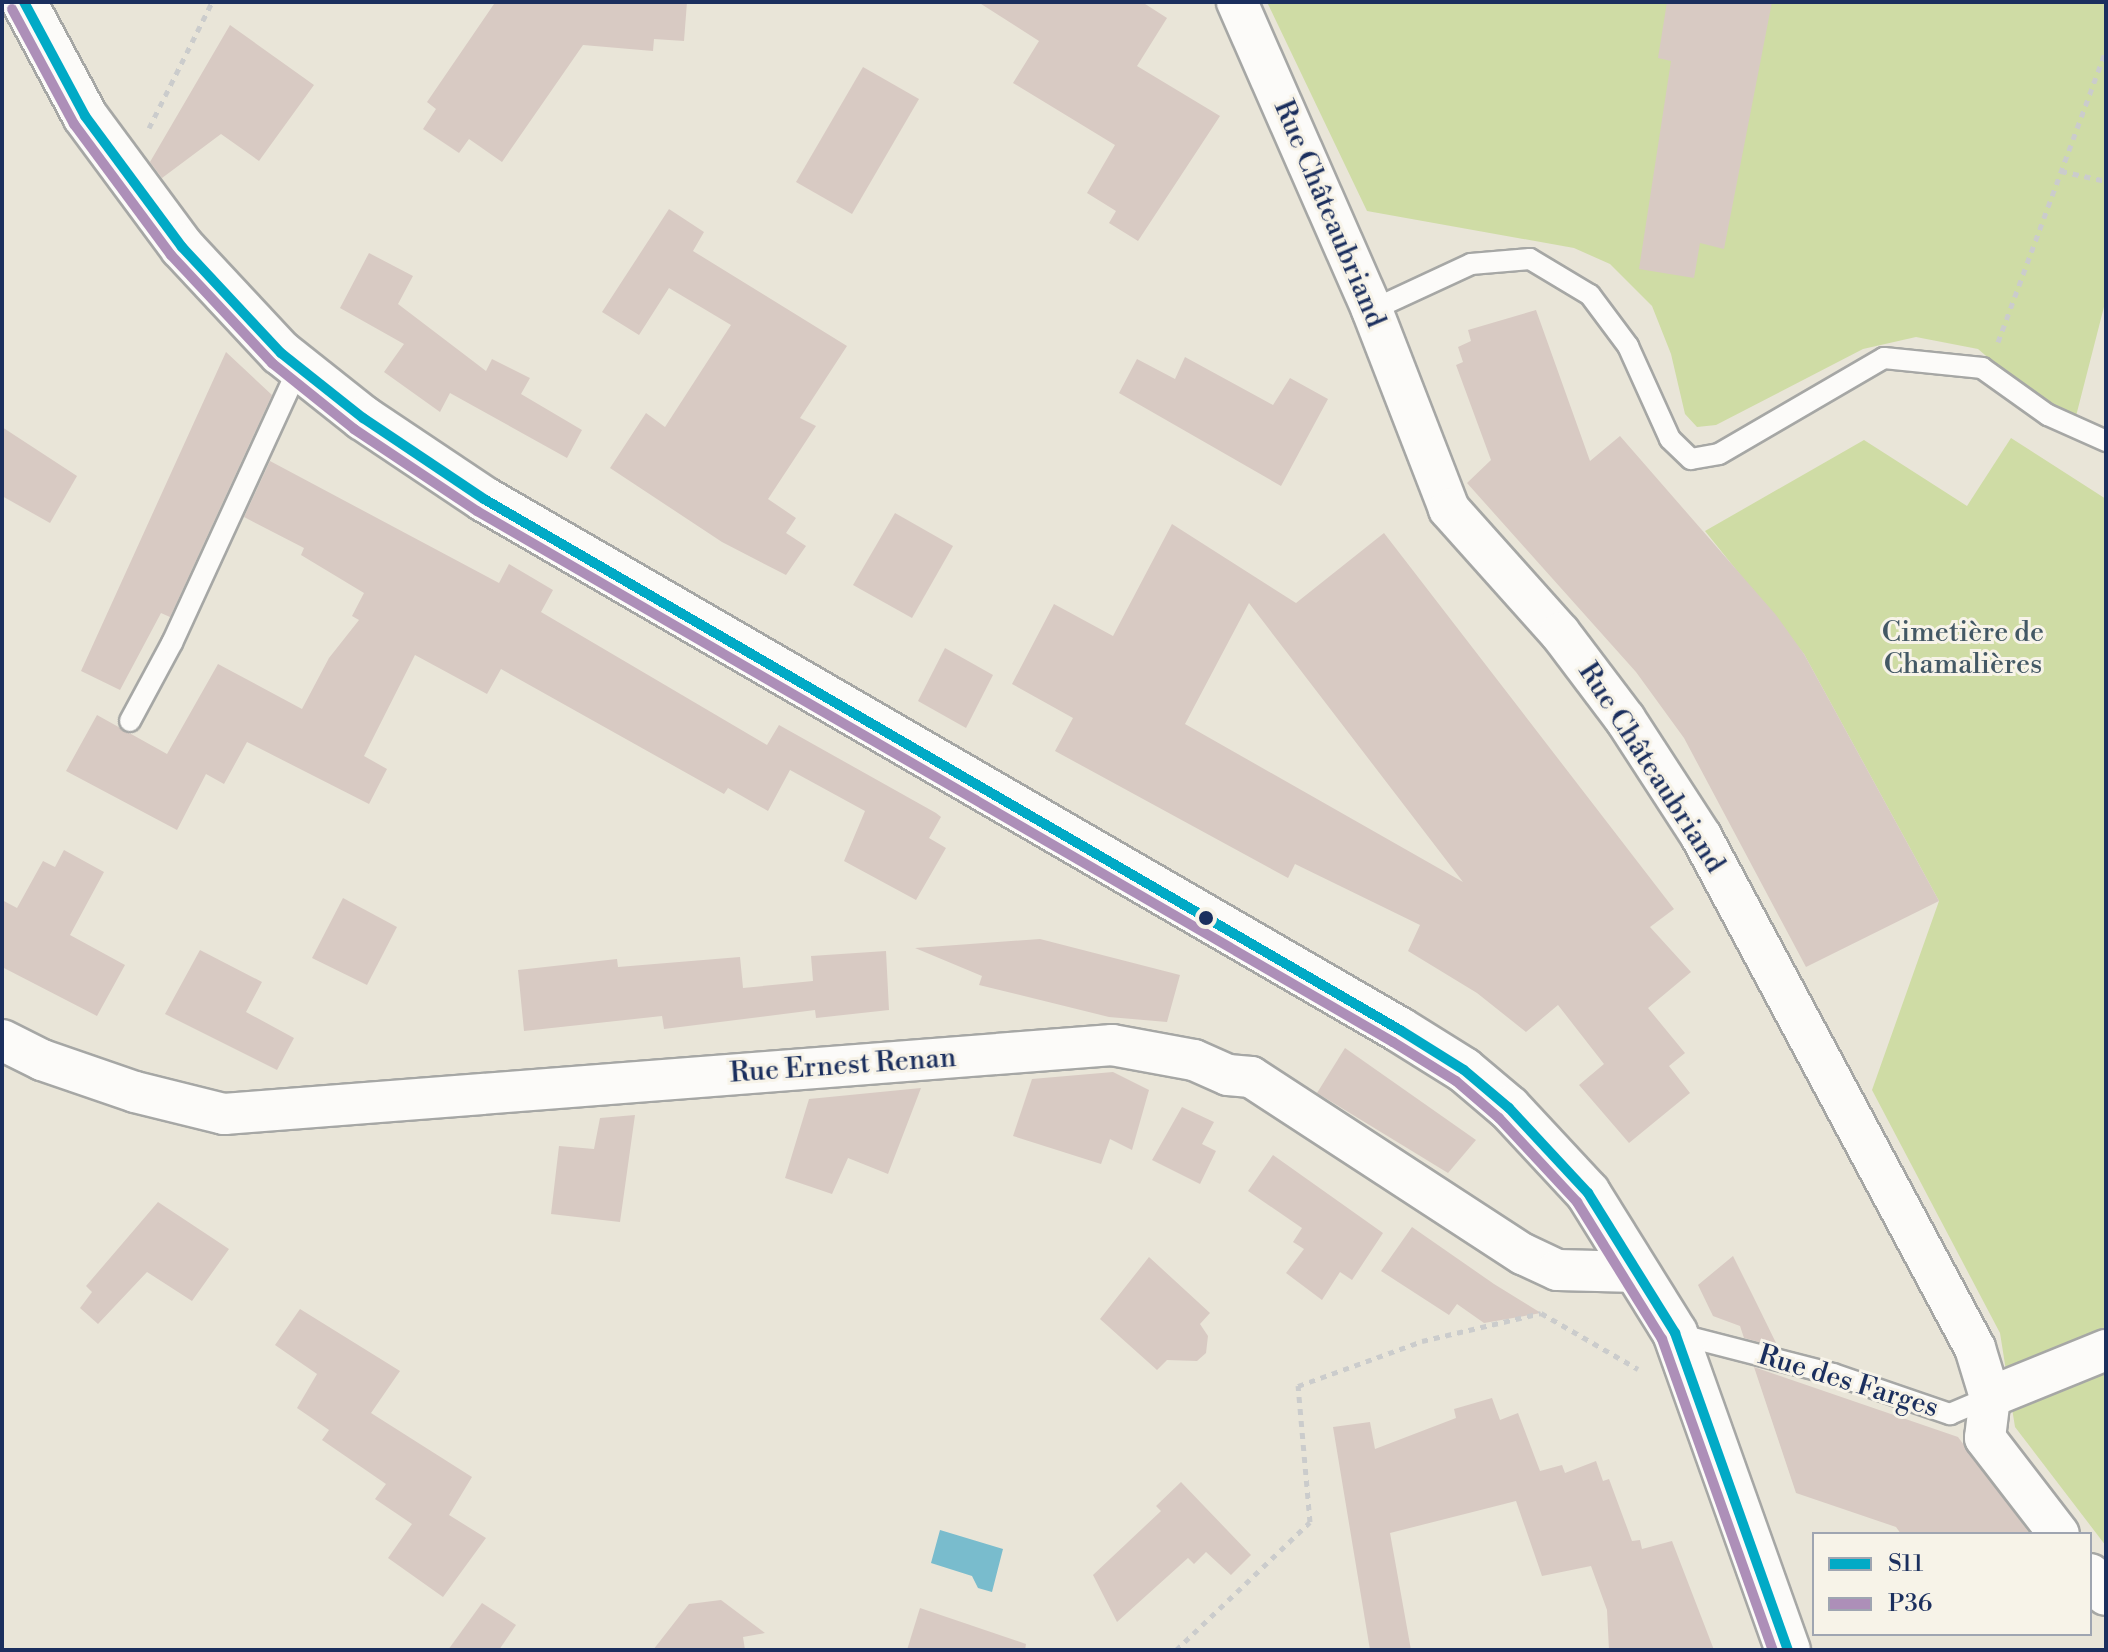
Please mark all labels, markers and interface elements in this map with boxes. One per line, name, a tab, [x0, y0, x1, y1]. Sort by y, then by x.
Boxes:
street label: Rue Châteaubriand	[1266, 95, 1392, 333]
park label: Cimetière de Chamalières	[1882, 616, 2044, 682]
street label: Rue Châteaubriand	[1570, 657, 1732, 879]
unlabelled marker	[1198, 910, 1214, 926]
street label: Rue Ernest Renan	[729, 1041, 957, 1091]
street label: Rue des Farges	[1754, 1339, 1942, 1425]
legend	[1812, 1532, 2092, 1636]
text: S11	[1888, 1549, 1923, 1579]
text: P36	[1888, 1589, 1932, 1619]

